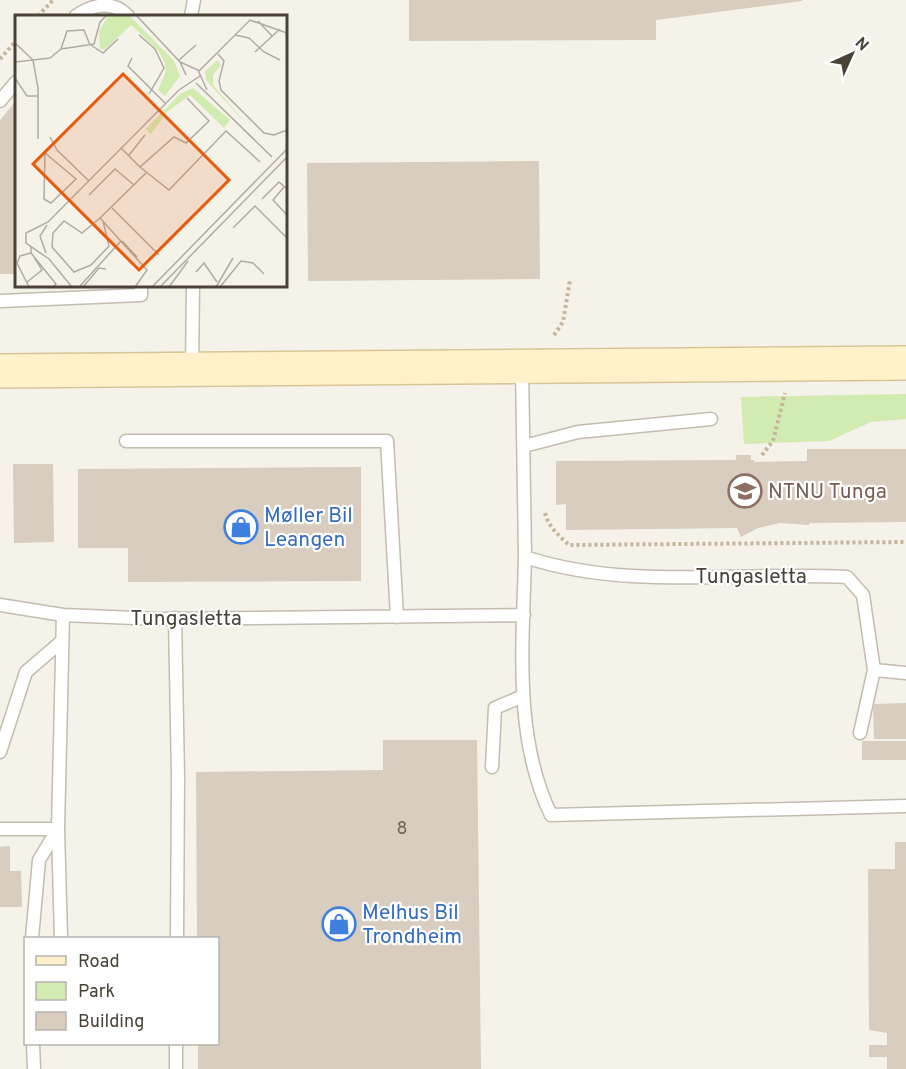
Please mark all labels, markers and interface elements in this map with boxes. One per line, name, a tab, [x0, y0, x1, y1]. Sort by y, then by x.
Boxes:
inset map	[15, 15, 286, 286]
north arrow	[822, 24, 882, 84]
text: N	[850, 34, 872, 56]
school or university icon: NTNU Tunga	[727, 473, 763, 509]
place label: NTNU Tunga	[768, 479, 887, 506]
place label: Møller Bil Leangen	[264, 503, 353, 554]
shop icon: Møller Bil Leangen	[223, 509, 259, 545]
street label: Tungasletta	[695, 564, 807, 591]
street label: Tungasletta	[130, 606, 242, 633]
house number: 8	[397, 818, 408, 841]
place label: Melhus Bil Trondheim	[362, 900, 462, 951]
shop icon: Melhus Bil Trondheim	[321, 906, 357, 942]
legend	[24, 937, 219, 1045]
text: Road	[78, 951, 120, 974]
text: Park	[78, 981, 115, 1004]
text: Building	[78, 1011, 144, 1034]

